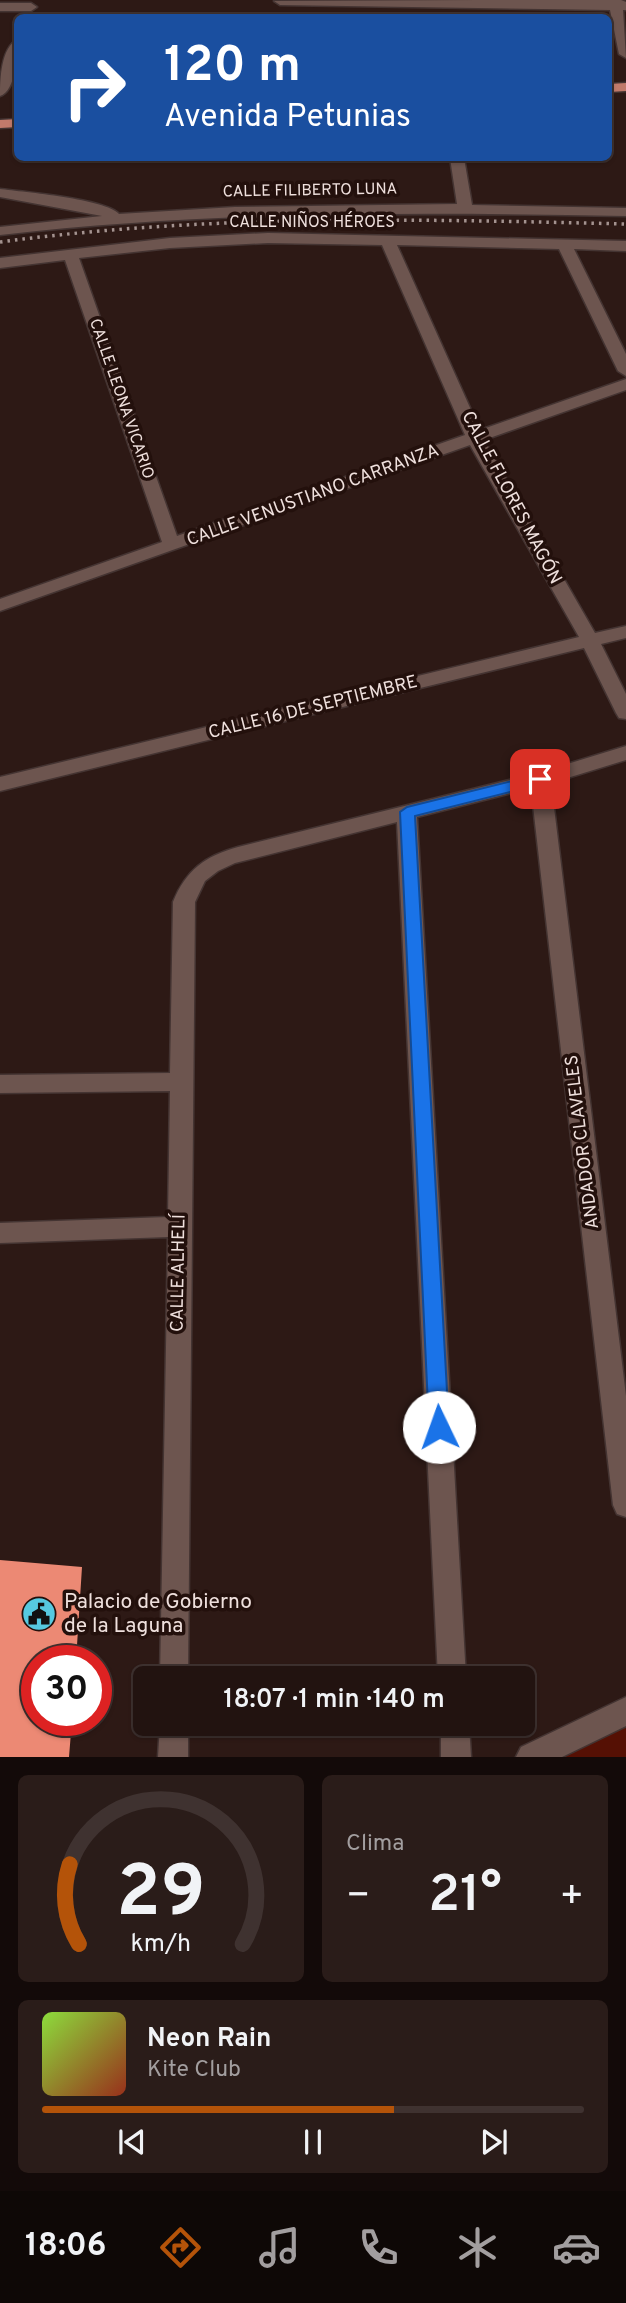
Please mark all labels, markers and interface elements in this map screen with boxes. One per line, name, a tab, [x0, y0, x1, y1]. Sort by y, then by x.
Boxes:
text: 120 m	[164, 37, 301, 99]
icon: right	[49, 42, 140, 133]
text: Avenida Petunias	[164, 98, 411, 138]
street label: CALLE FILIBERTO LUNA	[223, 179, 398, 203]
street label: CALLE NIÑOS HÉROES	[229, 210, 395, 233]
street label: CALLE LEONA VICARIO	[84, 316, 158, 482]
street label: CALLE FLORES MAGÓN	[456, 407, 568, 589]
street label: CALLE VENUSTIANO CARRANZA	[184, 440, 442, 552]
street label: CALLE 16 DE SEPTIEMBRE	[206, 671, 420, 745]
pin	[510, 749, 570, 809]
icon: arrive	[521, 760, 559, 798]
street label: ANDADOR CLAVELES	[561, 1054, 605, 1230]
street label: CALLE ALHELÍ	[164, 1212, 192, 1332]
position arrow	[402, 1390, 476, 1464]
place label: Palacio de Gobierno de la Laguna	[64, 1589, 252, 1640]
public building icon: Palacio de Gobierno de la Laguna	[20, 1595, 58, 1633]
speed limit sign: 30	[21, 1645, 112, 1736]
text: 18:07 · 1 min · 140 m	[223, 1684, 445, 1717]
text: Clima	[346, 1830, 404, 1859]
text: 29	[116, 1851, 206, 1943]
text: 21°	[428, 1864, 502, 1930]
text: −	[346, 1873, 371, 1922]
text: +	[559, 1873, 584, 1922]
text: km/h	[131, 1929, 191, 1961]
text: Neon Rain	[147, 2023, 272, 2056]
text: Kite Club	[147, 2056, 241, 2085]
icon: previous	[113, 2123, 151, 2161]
icon: pause	[294, 2123, 332, 2161]
icon: next	[475, 2123, 513, 2161]
icon: directions	[156, 2223, 205, 2272]
icon: music	[255, 2223, 304, 2272]
icon: phone	[354, 2223, 403, 2272]
icon: climate	[453, 2223, 502, 2272]
icon: car	[552, 2223, 601, 2272]
text: 18:06	[25, 2227, 106, 2267]

